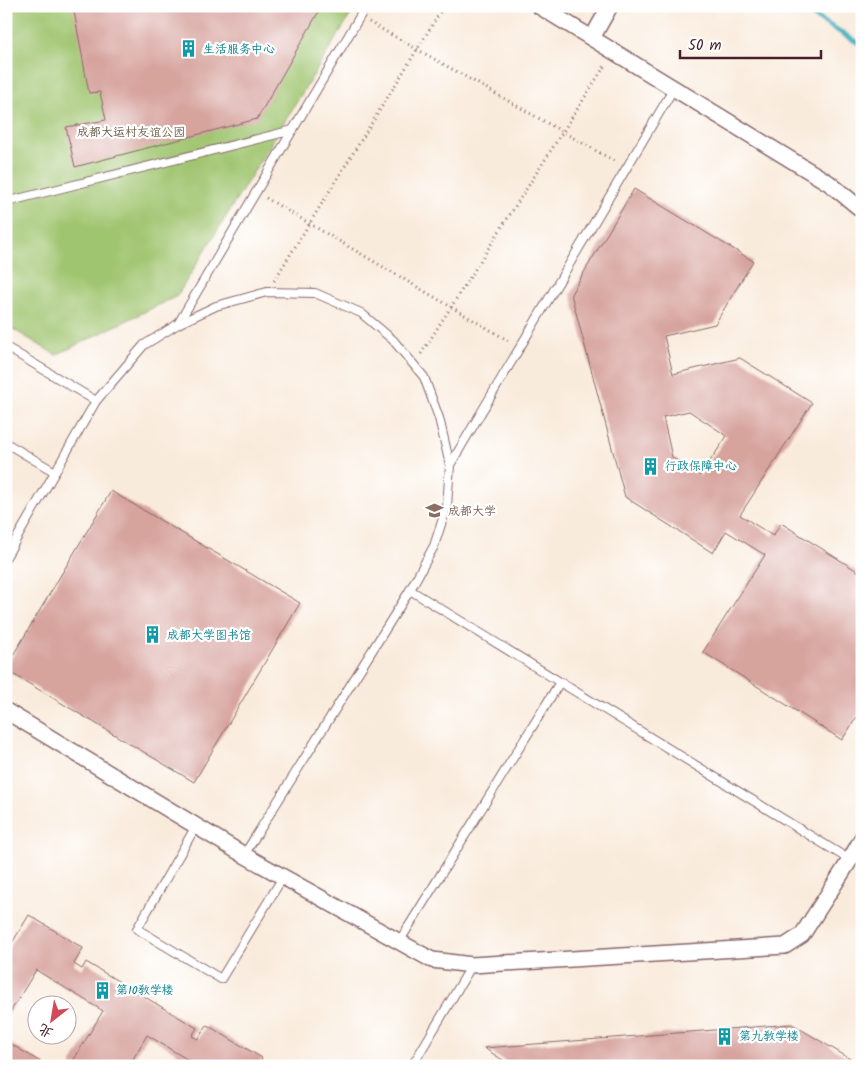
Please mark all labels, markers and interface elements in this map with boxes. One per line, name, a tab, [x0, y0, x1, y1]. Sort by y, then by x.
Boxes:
scale bar	[680, 28, 822, 60]
text: 50 m	[688, 34, 722, 58]
building icon: 生活服务中心	[179, 39, 199, 59]
place label: 生活服务中心	[203, 40, 275, 59]
park label: 成都大运村友谊公园	[77, 123, 185, 142]
building icon: 行政保障中心	[641, 456, 661, 476]
place label: 行政保障中心	[665, 457, 737, 476]
school or university icon: 成都大学	[424, 501, 444, 521]
place label: 成都大学	[448, 502, 496, 521]
building icon: 成都大学图书馆	[143, 625, 163, 645]
place label: 成都大学图书馆	[167, 626, 251, 645]
building icon: 第10教学楼	[92, 980, 112, 1000]
place label: 第10教学楼	[116, 981, 174, 1000]
north arrow	[28, 994, 78, 1044]
text: 北	[34, 1017, 57, 1043]
building icon: 第九教学楼	[715, 1026, 735, 1046]
place label: 第九教学楼	[739, 1027, 799, 1046]

